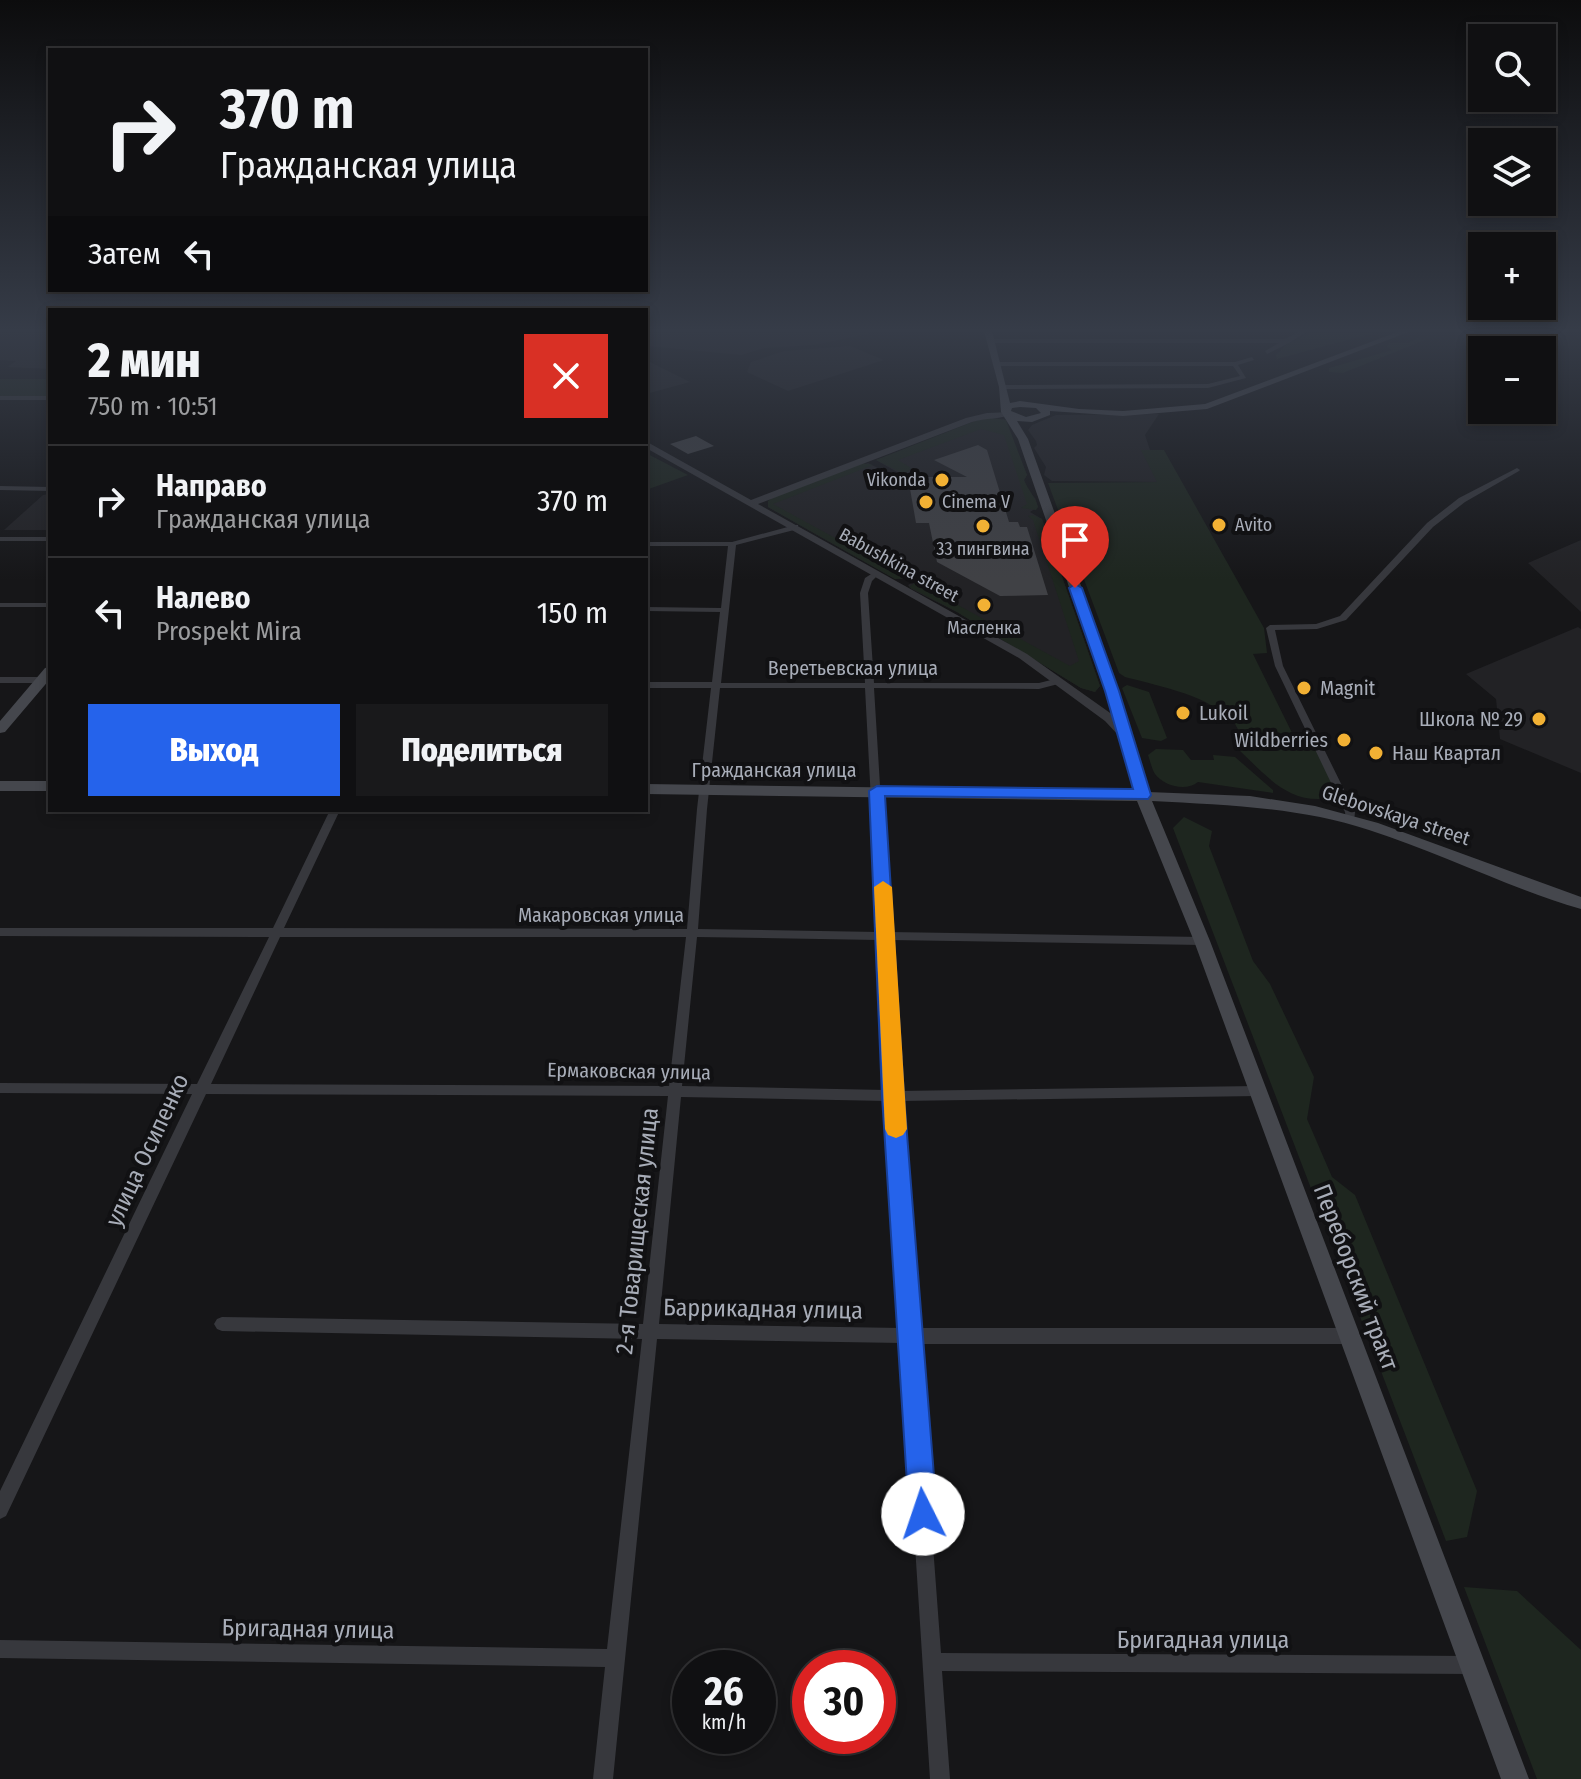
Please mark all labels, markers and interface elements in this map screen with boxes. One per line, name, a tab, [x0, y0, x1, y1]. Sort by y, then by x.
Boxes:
map controls	[1468, 24, 1556, 424]
button: search	[1468, 24, 1556, 112]
text: 370 m	[220, 76, 355, 143]
icon: right	[88, 80, 192, 184]
button: layers	[1468, 128, 1556, 216]
text: Гражданская улица	[220, 144, 517, 188]
icon: left	[177, 232, 221, 276]
button: +	[1468, 232, 1556, 320]
text: Затем	[88, 236, 161, 272]
text: 2 мин	[88, 332, 201, 390]
button: close	[524, 334, 608, 418]
button: −	[1468, 336, 1556, 424]
text: 750 m · 10:51	[88, 391, 218, 422]
text: Направо	[156, 468, 267, 504]
place label: Vikonda	[867, 469, 926, 491]
marker: Vikonda	[933, 471, 951, 489]
icon: right	[88, 479, 132, 523]
text: 370 m	[537, 483, 608, 519]
place label: Cinema V	[942, 491, 1011, 513]
marker: Cinema V	[917, 493, 935, 511]
text: Гражданская улица	[156, 504, 370, 535]
pin	[1041, 506, 1109, 588]
place label: Avito	[1235, 514, 1272, 536]
marker: Avito	[1210, 516, 1228, 534]
marker: 33 пингвина	[974, 517, 992, 535]
icon: arrive	[1053, 518, 1097, 562]
street label: Babushkina street	[835, 523, 963, 607]
place label: 33 пингвина	[936, 538, 1030, 560]
text: Налево	[156, 580, 251, 616]
icon: left	[88, 591, 132, 635]
text: 150 m	[537, 595, 608, 631]
marker: Масленка	[975, 596, 993, 614]
text: Prospekt Mira	[156, 616, 302, 647]
place label: Масленка	[947, 617, 1021, 639]
street label: Веретьевская улица	[768, 656, 938, 680]
place label: Magnit	[1320, 676, 1376, 700]
marker: Magnit	[1295, 679, 1313, 697]
place label: Lukoil	[1199, 701, 1248, 725]
button: Выход	[88, 704, 340, 796]
button: Поделиться	[356, 704, 608, 796]
marker: Lukoil	[1174, 704, 1192, 722]
place label: Школа № 29	[1419, 707, 1523, 731]
marker: Школа № 29	[1530, 710, 1548, 728]
place label: Wildberries	[1234, 728, 1328, 752]
marker: Wildberries	[1335, 731, 1353, 749]
place label: Наш Квартал	[1392, 741, 1501, 765]
marker: Наш Квартал	[1367, 744, 1385, 762]
street label: Гражданская улица	[692, 758, 856, 782]
street label: Glebovskaya street	[1319, 780, 1474, 850]
street label: Макаровская улица	[518, 903, 684, 927]
street label: Ермаковская улица	[547, 1058, 711, 1084]
street label: улица Осипенко	[99, 1069, 195, 1231]
street label: 2-я Товарищеская улица	[610, 1106, 664, 1356]
street label: Переборский тракт	[1308, 1180, 1404, 1374]
street label: Баррикадная улица	[663, 1293, 863, 1325]
position arrow	[881, 1472, 965, 1556]
street label: Бригадная улица	[221, 1613, 395, 1645]
street label: Бригадная улица	[1117, 1626, 1289, 1654]
speed limit sign: 30	[792, 1650, 896, 1754]
text: 26	[704, 1668, 744, 1716]
text: km/h	[702, 1710, 746, 1734]

